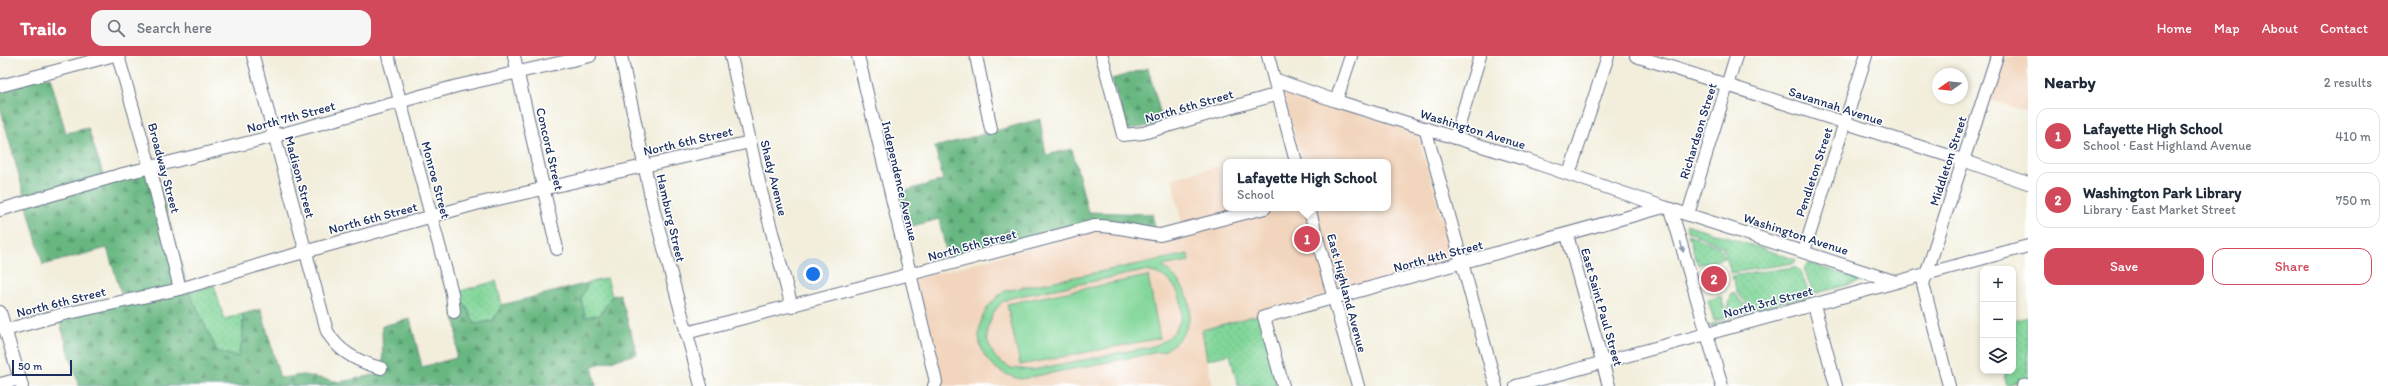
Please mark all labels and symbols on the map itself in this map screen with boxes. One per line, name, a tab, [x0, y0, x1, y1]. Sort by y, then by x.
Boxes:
north arrow	[1932, 68, 1968, 104]
street label: Richardson Street	[1676, 81, 1720, 181]
street label: Savannah Avenue	[1787, 84, 1885, 128]
street label: North 6th Street	[1143, 86, 1235, 126]
street label: North 7th Street	[245, 98, 337, 136]
street label: Concord Street	[533, 106, 567, 192]
street label: Washington Avenue	[1418, 106, 1528, 152]
street label: Middleton Street	[1926, 114, 1970, 208]
street label: Independence Avenue	[879, 119, 921, 243]
street label: Broadway Street	[145, 121, 183, 215]
street label: North 6th Street	[642, 123, 734, 159]
street label: Pendleton Street	[1792, 125, 1836, 219]
street label: Madison Street	[282, 134, 318, 220]
street label: Shady Avenue	[757, 138, 791, 218]
street label: Monroe Street	[418, 140, 454, 220]
street label: Hamburg Street	[654, 173, 688, 264]
street label: North 6th Street	[327, 199, 419, 237]
street label: Washington Avenue	[1742, 210, 1850, 258]
pin: 1	[1294, 224, 1320, 254]
street label: North 5th Street	[926, 226, 1018, 264]
street label: East Highland Avenue	[1324, 232, 1370, 354]
street label: North 4th Street	[1392, 237, 1485, 275]
one-way arrow	[1679, 241, 1685, 253]
street label: East Saint Paul Street	[1578, 246, 1626, 368]
your location	[803, 264, 823, 284]
pin: 2	[1701, 264, 1727, 294]
street label: North 3rd Street	[1722, 283, 1815, 321]
street label: North 6th Street	[15, 284, 107, 320]
scale bar	[12, 358, 72, 377]

